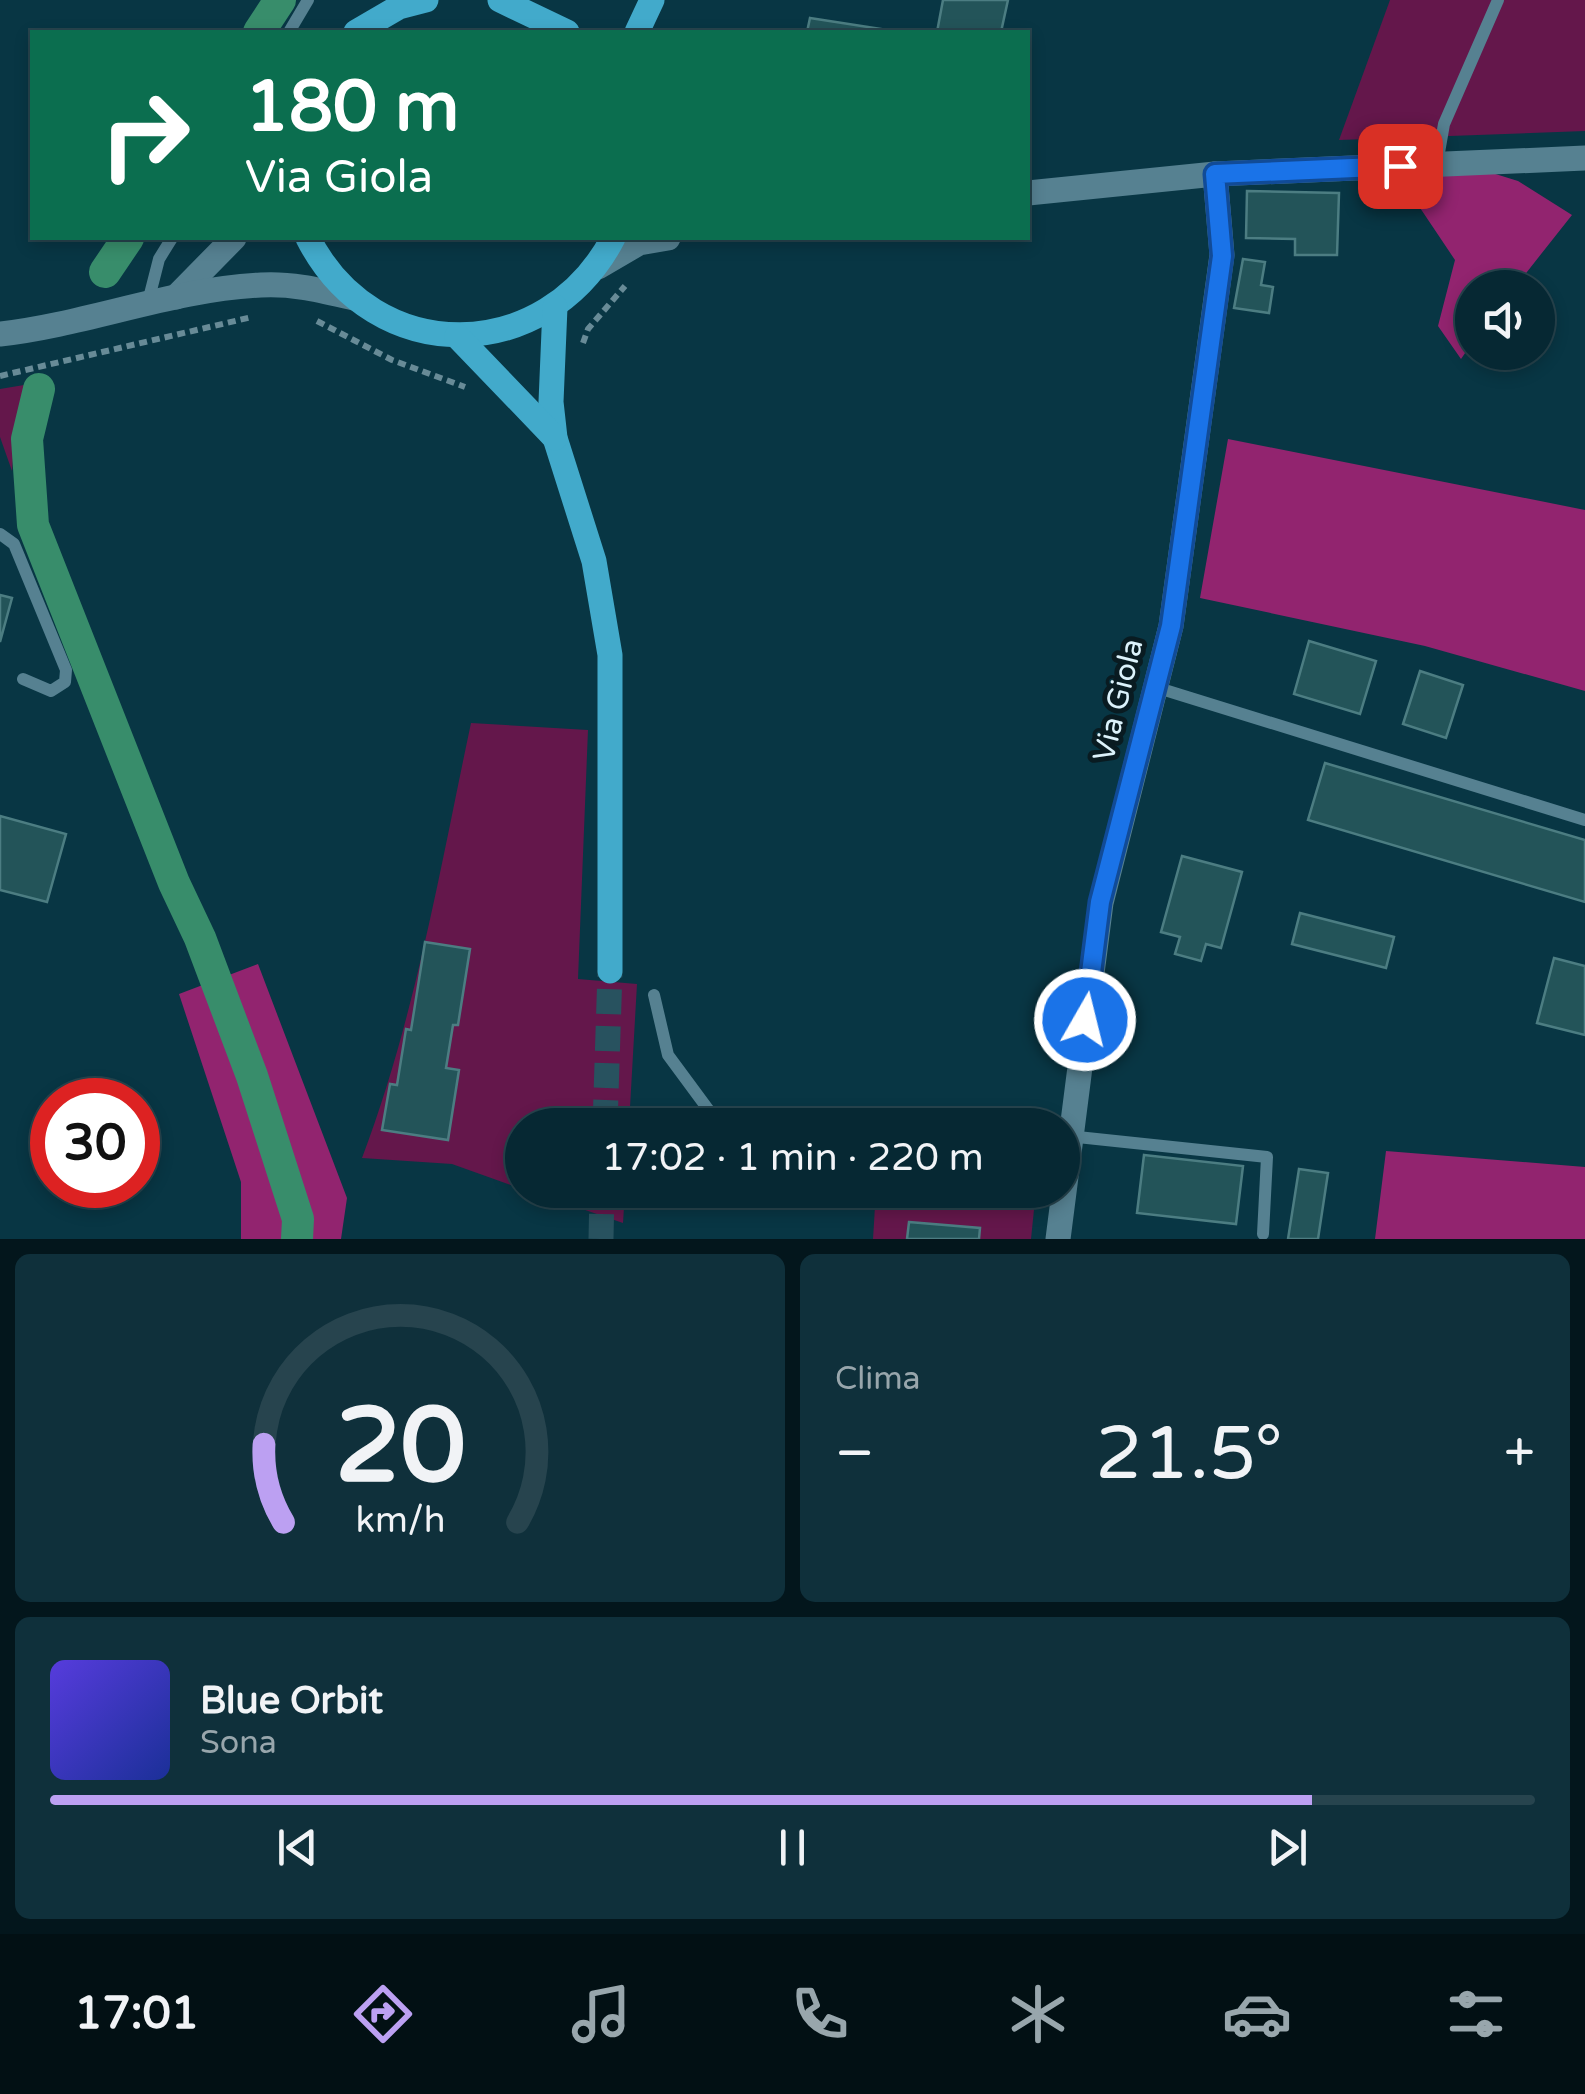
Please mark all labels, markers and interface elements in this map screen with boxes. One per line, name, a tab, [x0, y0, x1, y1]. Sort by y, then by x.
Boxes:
text: 180 m	[245, 66, 459, 150]
icon: right	[80, 70, 210, 200]
pin	[1358, 124, 1443, 209]
icon: arrive	[1373, 139, 1428, 194]
text: Via Giola	[245, 151, 433, 205]
map controls	[1455, 270, 1555, 370]
button: sound	[1455, 270, 1555, 370]
street label: Via Giola	[1085, 635, 1152, 765]
position arrow	[1033, 968, 1137, 1072]
speed limit sign: 30	[30, 1078, 160, 1208]
text: 17:02 · 1 min · 220 m	[601, 1135, 984, 1181]
text: Clima	[835, 1360, 921, 1398]
text: 20	[335, 1385, 465, 1510]
text: 21.5°	[1095, 1409, 1283, 1499]
text: −	[835, 1421, 874, 1487]
text: +	[1504, 1421, 1535, 1487]
text: km/h	[355, 1499, 445, 1542]
text: Blue Orbit	[200, 1678, 383, 1724]
text: Sona	[200, 1724, 277, 1762]
icon: previous	[270, 1820, 325, 1875]
icon: pause	[765, 1820, 820, 1875]
icon: next	[1260, 1820, 1315, 1875]
icon: directions	[348, 1979, 418, 2049]
icon: music	[566, 1979, 636, 2049]
icon: phone	[785, 1979, 855, 2049]
icon: climate	[1003, 1979, 1073, 2049]
icon: car	[1222, 1979, 1292, 2049]
icon: filters	[1441, 1979, 1511, 2049]
text: 17:01	[74, 1987, 199, 2041]

